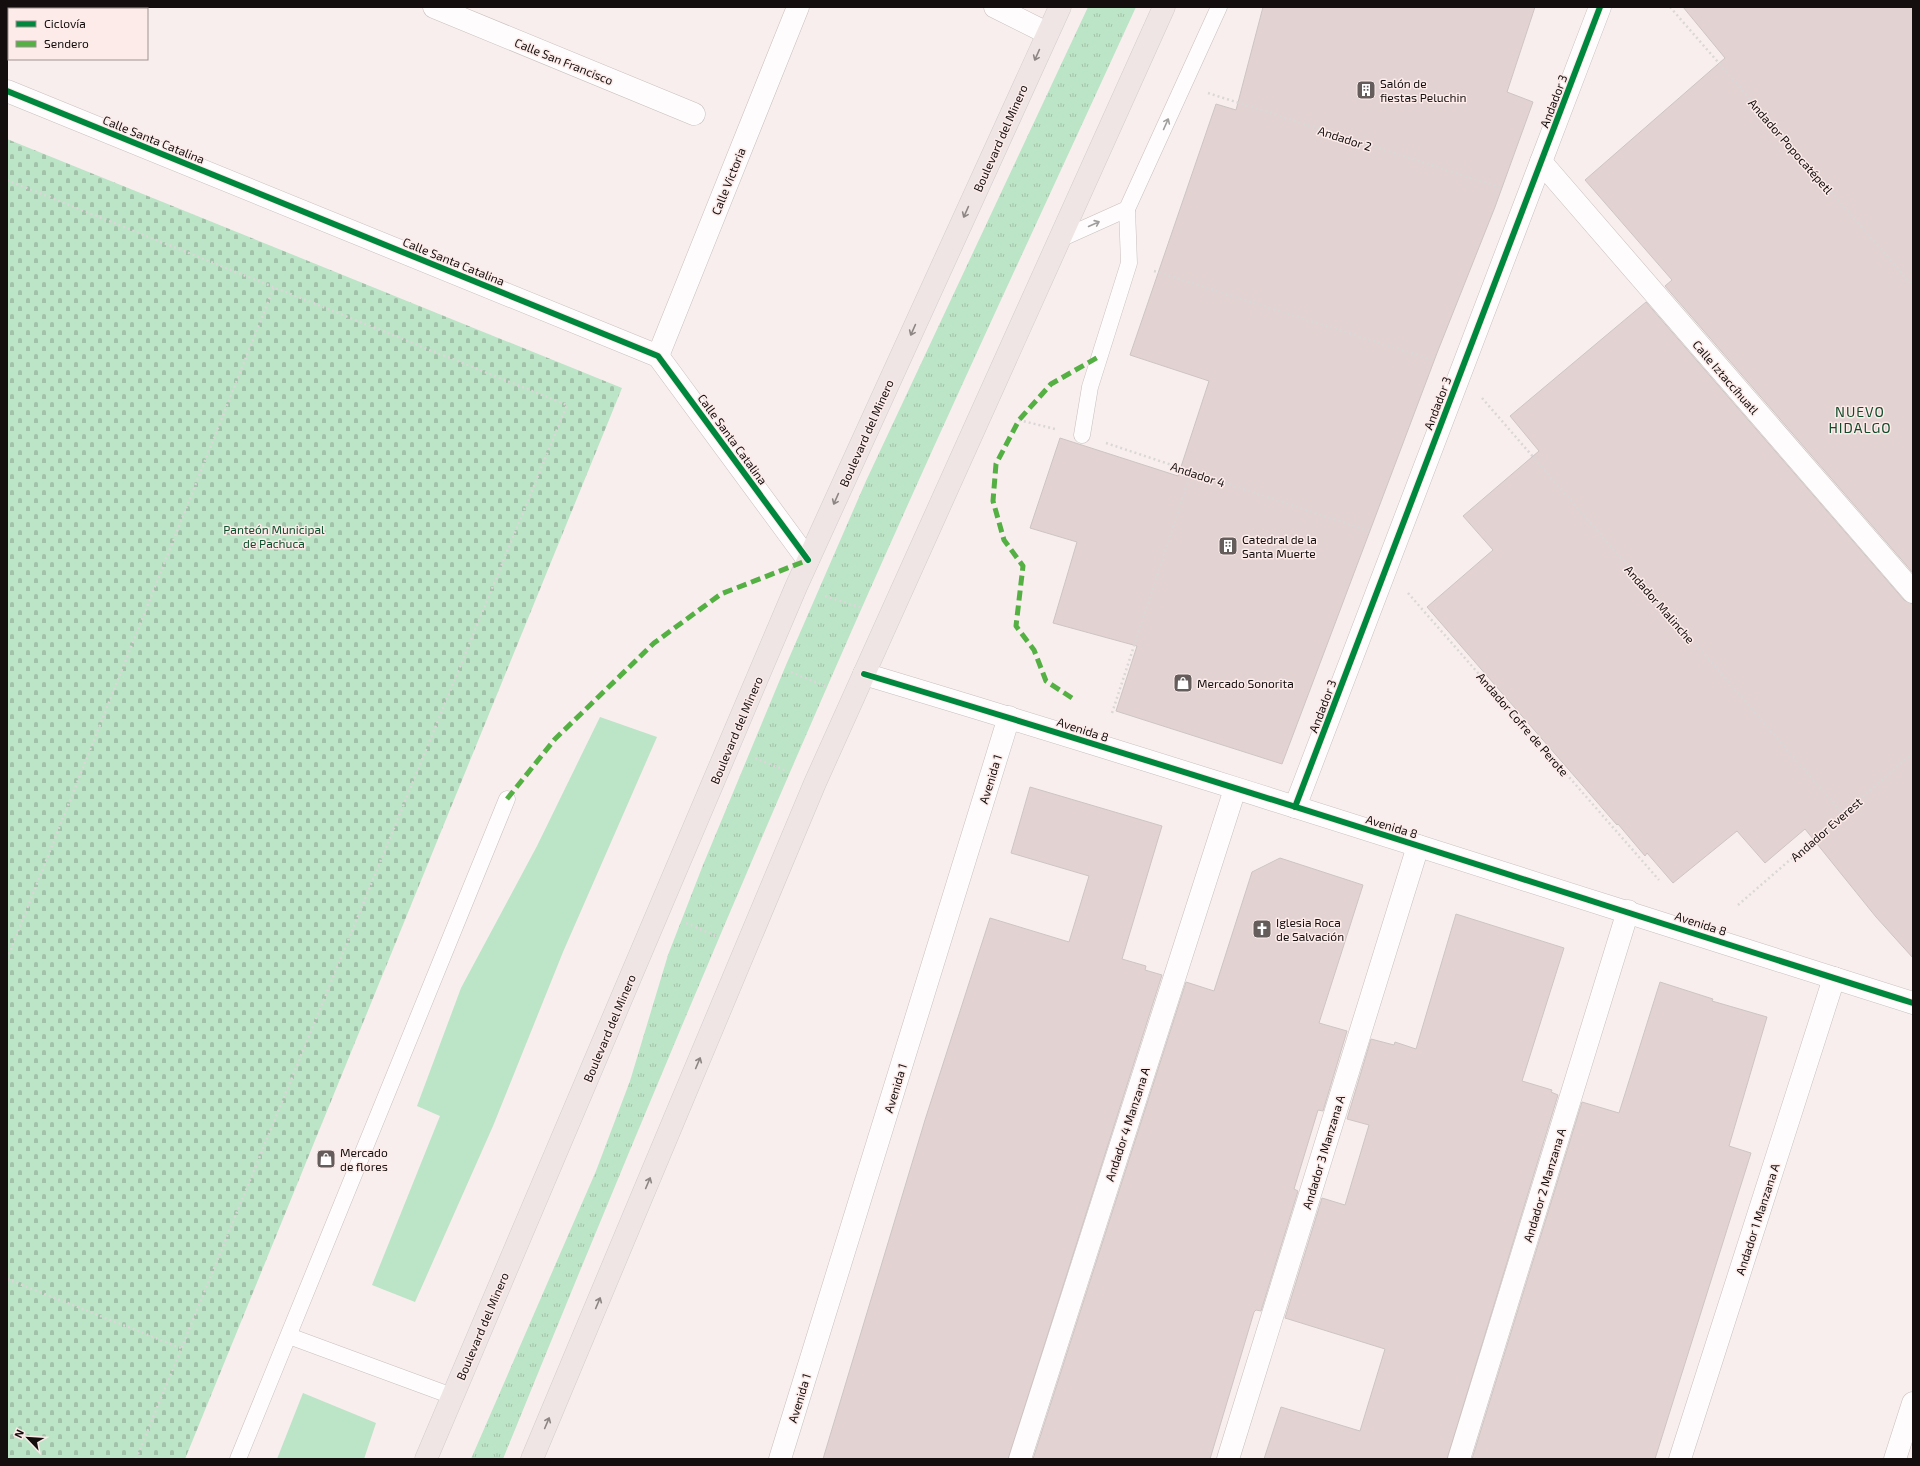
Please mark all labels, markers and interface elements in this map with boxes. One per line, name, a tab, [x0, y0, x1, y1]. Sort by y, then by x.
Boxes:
legend	[8, 8, 148, 60]
text: Ciclovía	[44, 16, 86, 30]
street label: Calle San Francisco	[513, 35, 615, 87]
text: Sendero	[44, 36, 89, 50]
one-way arrow	[1033, 49, 1041, 61]
street label: Andador 3	[1537, 73, 1569, 129]
place label: Salón de fiestas Peluchin	[1380, 76, 1466, 104]
building icon: Salón de fiestas Peluchin	[1355, 79, 1377, 101]
street label: Boulevard del Minero	[970, 82, 1030, 194]
street label: Andador Popocatépetl	[1746, 96, 1836, 197]
street label: Calle Santa Catalina	[101, 112, 207, 166]
one-way arrow	[1163, 118, 1170, 130]
street label: Andador 2	[1316, 123, 1374, 153]
street label: Calle Victoria	[708, 145, 748, 217]
one-way arrow	[962, 205, 969, 217]
one-way arrow	[1088, 220, 1100, 227]
street label: Calle Santa Catalina	[401, 234, 507, 288]
one-way arrow	[908, 324, 916, 336]
street label: Calle Iztaccíhuatl	[1690, 337, 1762, 417]
street label: Andador 3	[1421, 375, 1453, 431]
street label: Boulevard del Minero	[836, 377, 896, 489]
street label: Calle Santa Catalina	[695, 391, 771, 487]
district label: NUEVO HIDALGO	[1828, 403, 1892, 436]
street label: Andador 4	[1169, 459, 1227, 489]
one-way arrow	[831, 493, 839, 505]
park label: Panteón Municipal de Pachuca	[223, 522, 325, 550]
place label: Catedral de la Santa Muerte	[1242, 532, 1317, 560]
building icon: Catedral de la Santa Muerte	[1217, 535, 1239, 557]
street label: Andador Malinche	[1622, 562, 1698, 646]
street label: Andador Cofre de Perote	[1474, 669, 1572, 779]
shop icon: Mercado Sonorita	[1172, 672, 1194, 694]
street label: Boulevard del Minero	[707, 674, 765, 786]
place label: Mercado Sonorita	[1197, 676, 1294, 690]
street label: Andador 3	[1306, 678, 1338, 734]
street label: Avenida 8	[1055, 714, 1111, 744]
street label: Avenida 1	[976, 753, 1004, 805]
street label: Andador Everest	[1787, 794, 1865, 864]
street label: Avenida 8	[1364, 812, 1420, 840]
street label: Avenida 8	[1673, 908, 1729, 938]
place label: Iglesia Roca de Salvación	[1276, 915, 1344, 943]
church icon: Iglesia Roca de Salvación	[1251, 918, 1273, 940]
street label: Boulevard del Minero	[580, 972, 638, 1084]
one-way arrow	[695, 1058, 702, 1070]
street label: Avenida 1	[881, 1062, 909, 1114]
street label: Andador 4 Manzana A	[1102, 1065, 1152, 1183]
street label: Andador 3 Manzana A	[1299, 1093, 1347, 1211]
street label: Andador 2 Manzana A	[1520, 1126, 1568, 1244]
place label: Mercado de flores	[340, 1145, 388, 1173]
shop icon: Mercado de flores	[315, 1148, 337, 1170]
street label: Andador 1 Manzana A	[1732, 1161, 1782, 1277]
one-way arrow	[644, 1178, 652, 1190]
street label: Boulevard del Minero	[453, 1270, 511, 1382]
one-way arrow	[594, 1298, 602, 1310]
street label: Avenida 1	[785, 1372, 813, 1424]
one-way arrow	[544, 1417, 552, 1429]
north arrow	[8, 1418, 48, 1458]
text: N	[11, 1427, 26, 1440]

